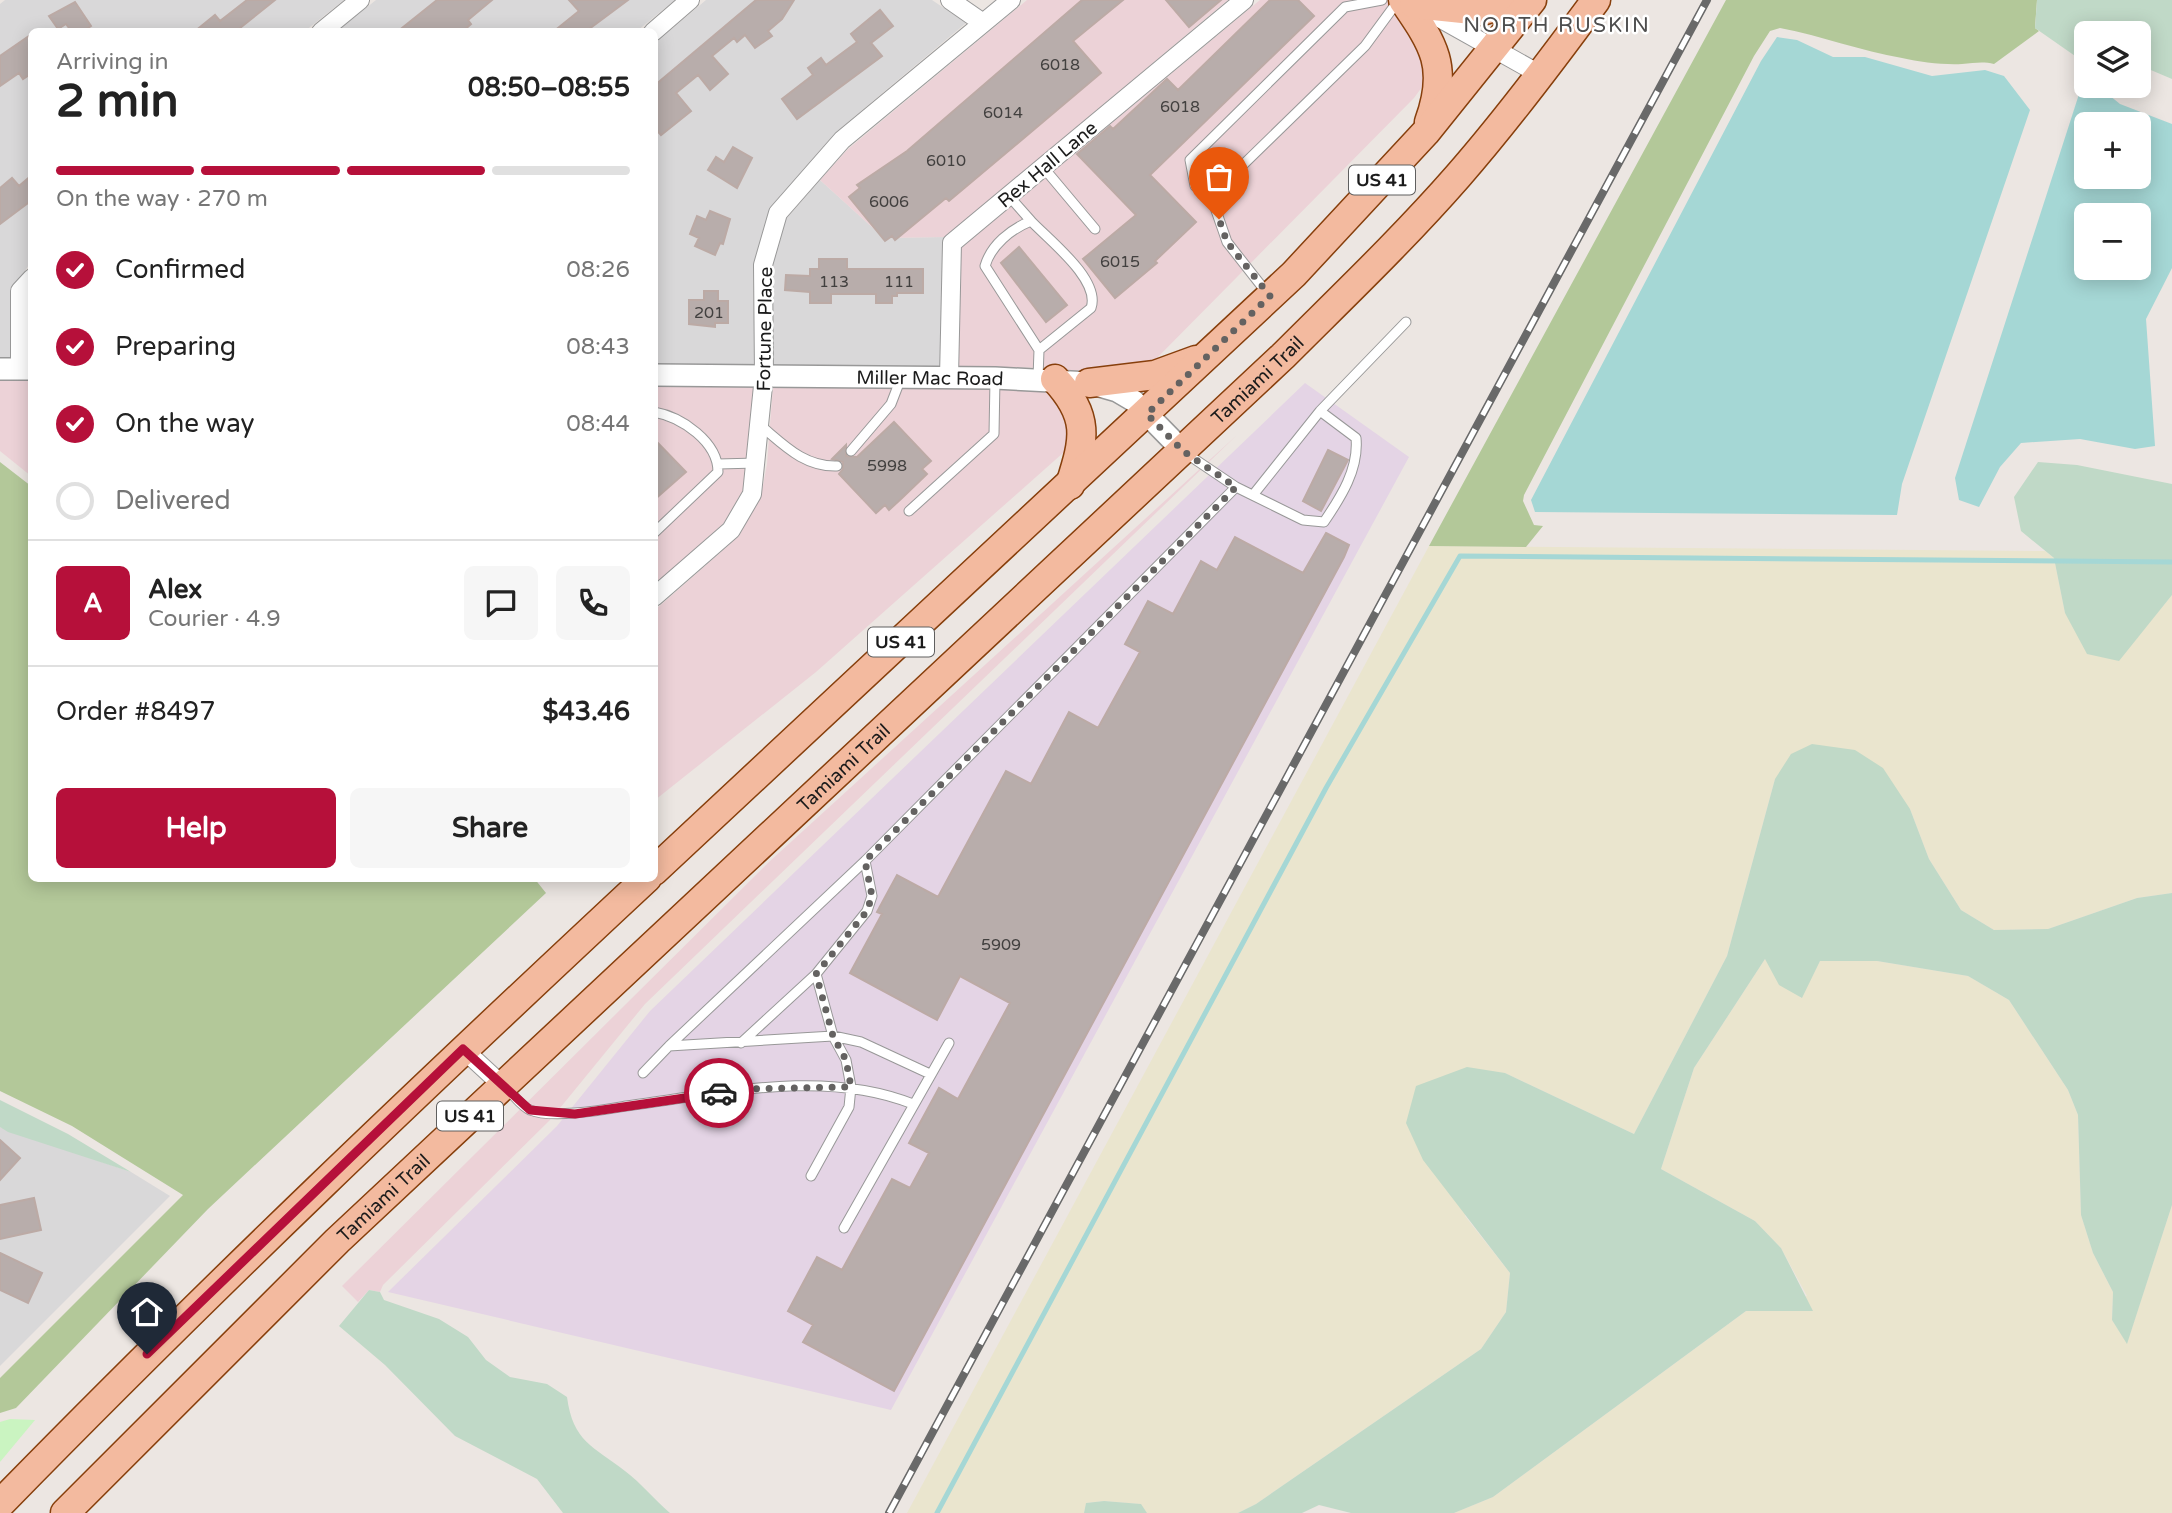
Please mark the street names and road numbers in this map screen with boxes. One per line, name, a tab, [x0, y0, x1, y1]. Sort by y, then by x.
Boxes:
street label: Rex Hall Lane	[994, 117, 1102, 213]
road number: US 41	[1349, 166, 1415, 195]
street label: Fortune Place	[753, 267, 777, 391]
street label: Tamiami Trail	[1207, 332, 1309, 429]
street label: Miller Mac Road	[856, 367, 1004, 390]
road number: US 41	[868, 628, 934, 656]
street label: Tamiami Trail	[793, 720, 895, 817]
road number: US 41	[437, 1101, 503, 1130]
street label: Tamiami Trail	[333, 1150, 435, 1247]

